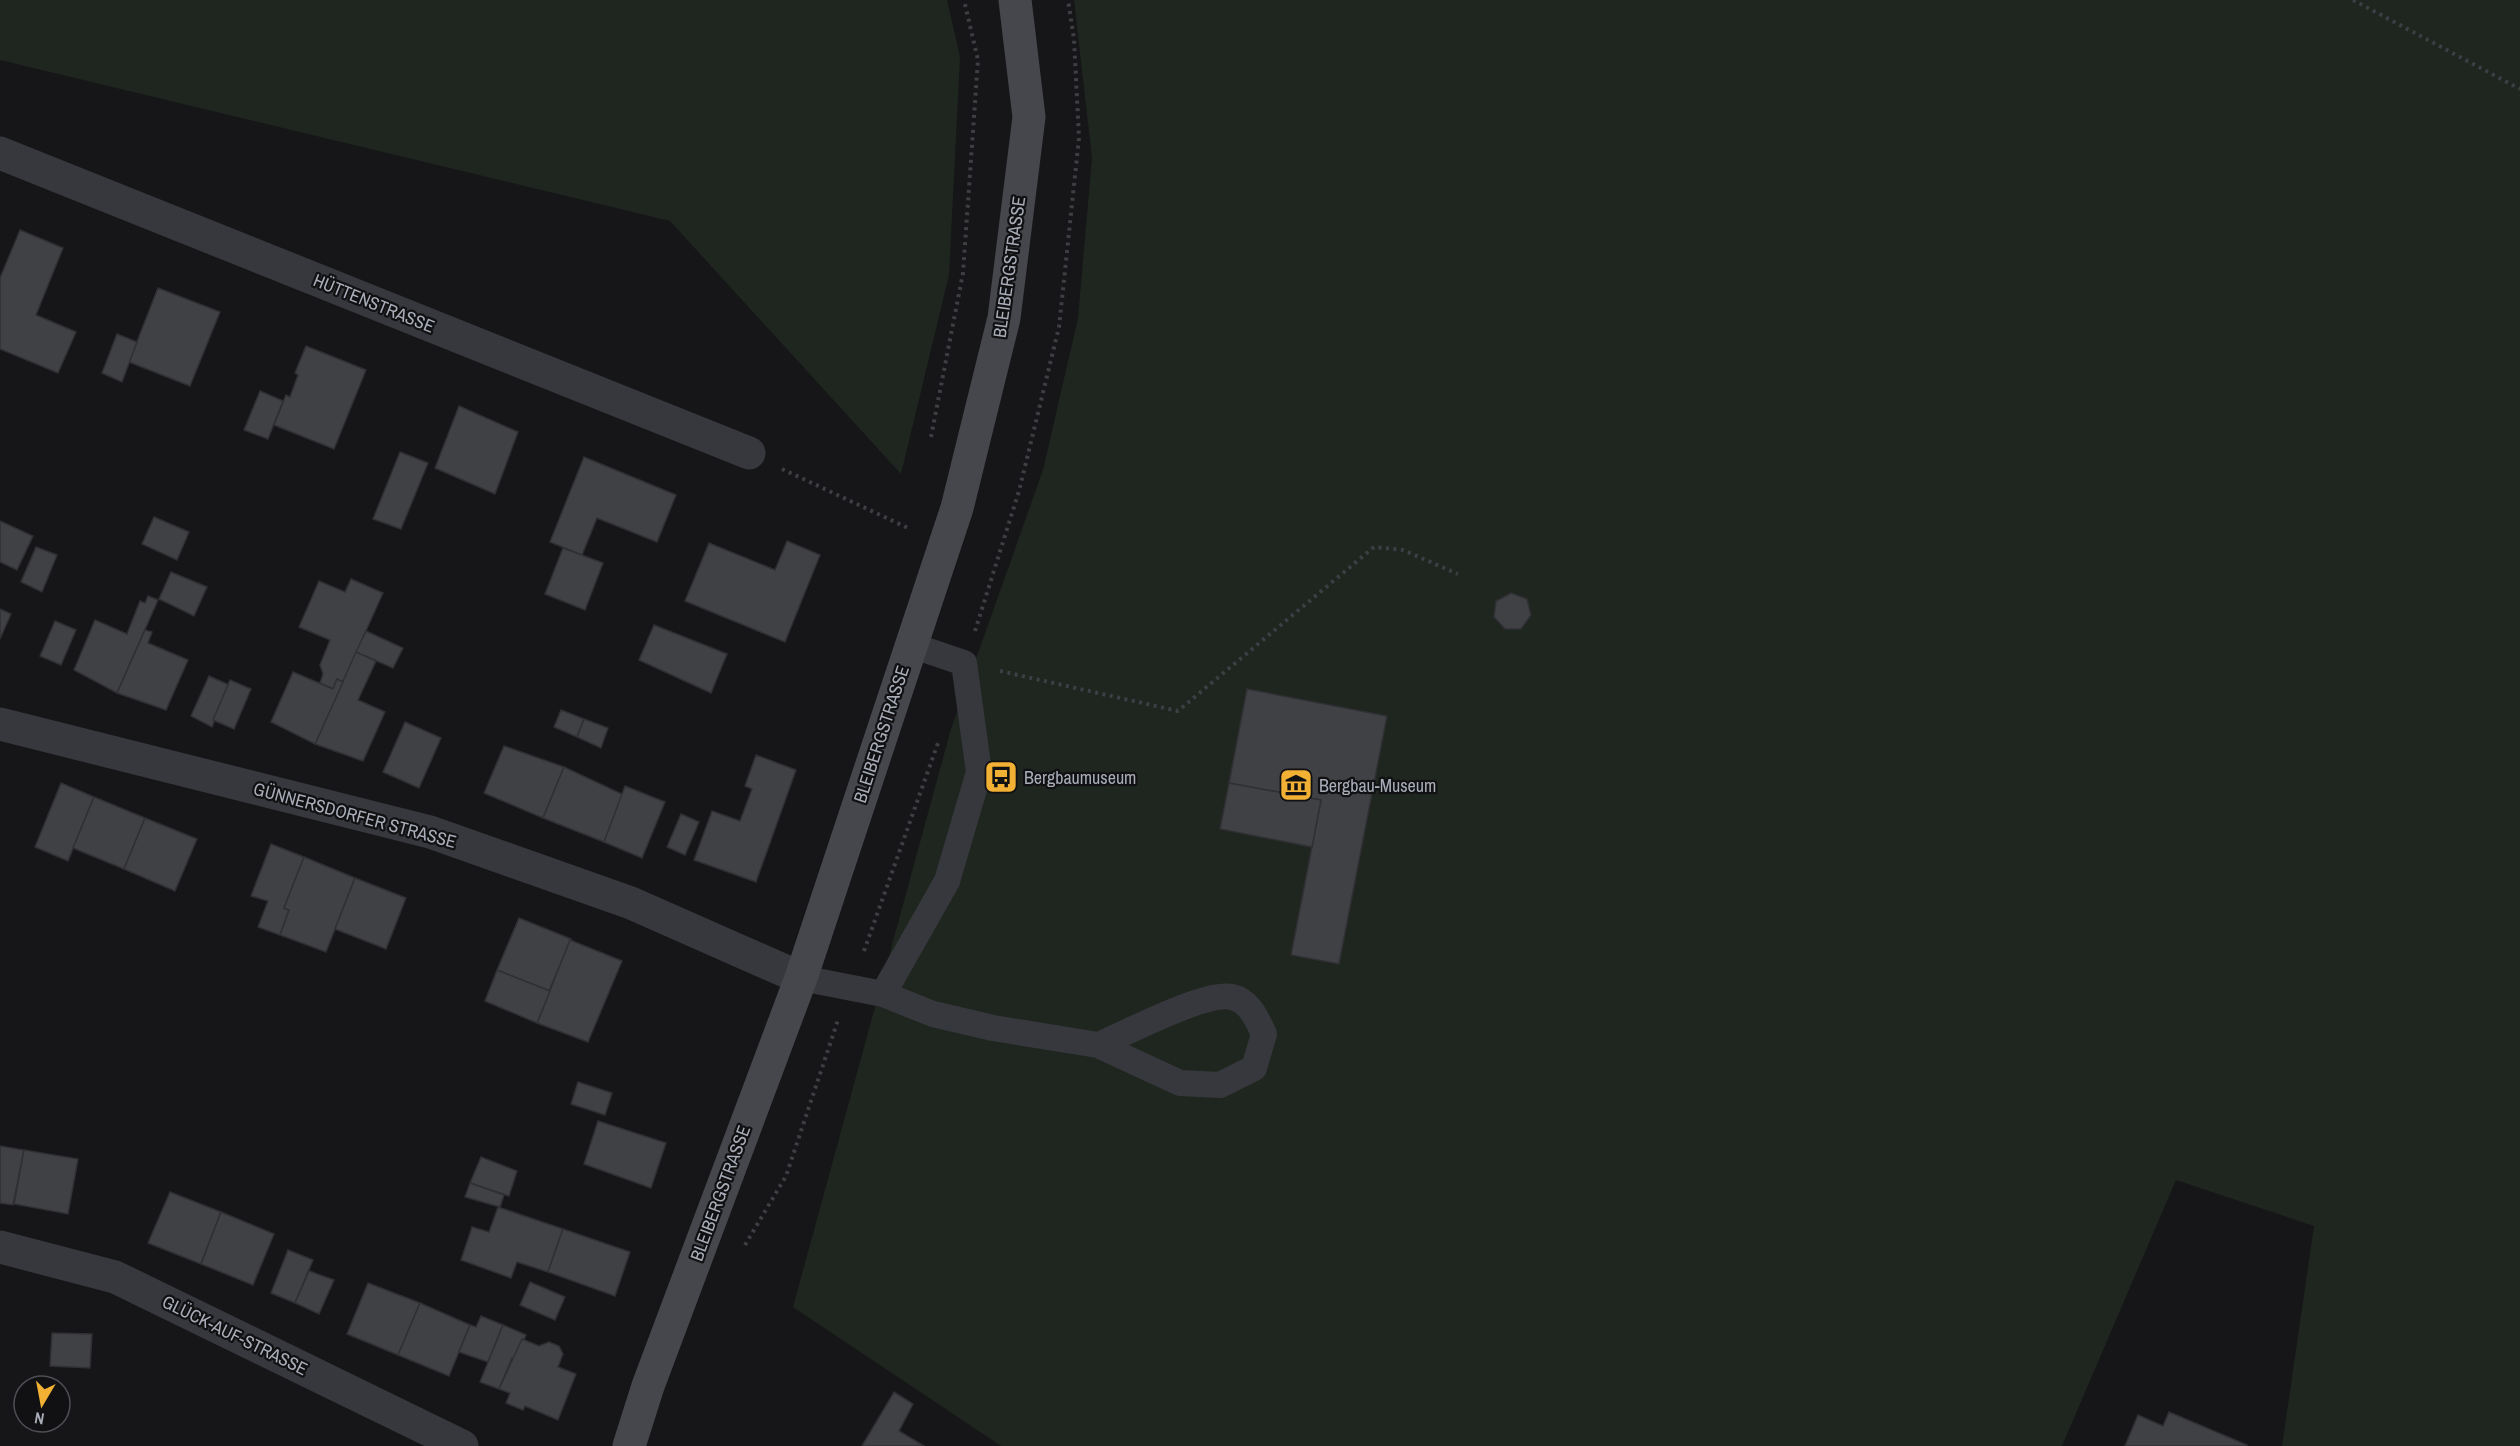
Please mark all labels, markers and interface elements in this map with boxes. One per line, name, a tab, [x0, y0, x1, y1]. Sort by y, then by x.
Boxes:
street label: BLEIBERGSTRASSE	[987, 195, 1031, 339]
street label: HÜTTENSTRASSE	[310, 267, 438, 339]
street label: BLEIBERGSTRASSE	[847, 662, 915, 806]
bus stop icon: Bergbaumuseum	[983, 759, 1019, 795]
place label: Bergbaumuseum	[1024, 765, 1136, 790]
museum icon: Bergbau-Museum	[1278, 767, 1314, 803]
place label: Bergbau-Museum	[1319, 773, 1436, 798]
street label: GÜNNERSDORFER STRASSE	[251, 776, 459, 854]
street label: BLEIBERGSTRASSE	[684, 1122, 756, 1264]
street label: GLÜCK-AUF-STRASSE	[158, 1289, 312, 1381]
north arrow	[12, 1374, 72, 1434]
text: N	[33, 1407, 46, 1430]

